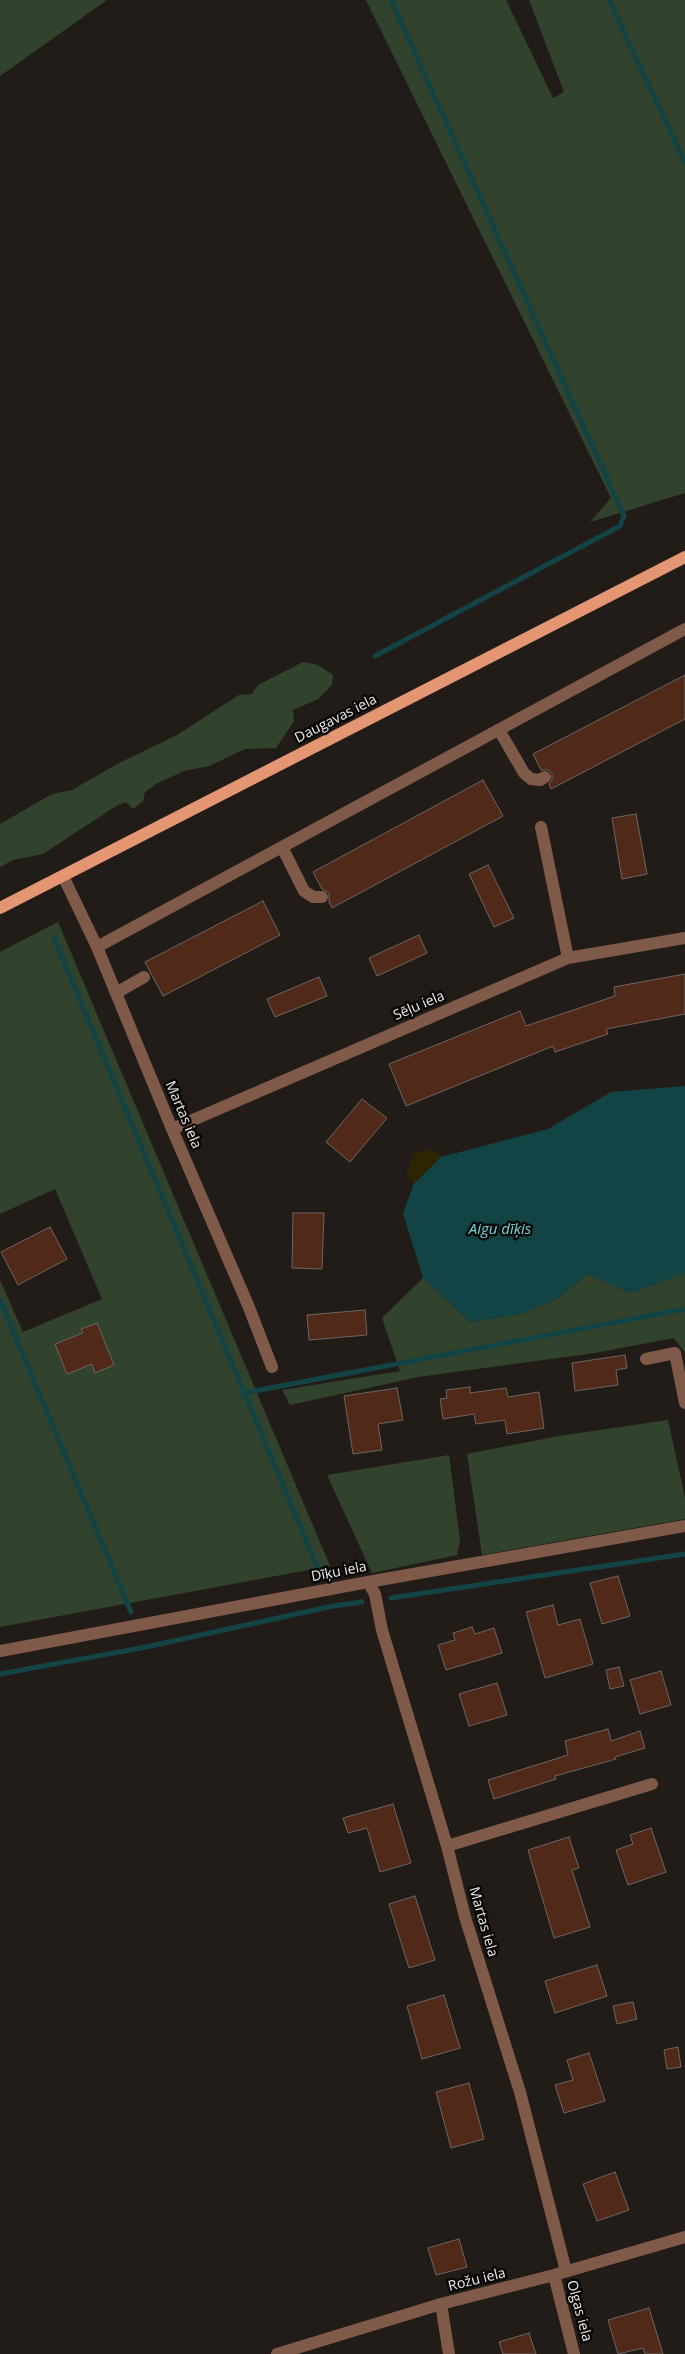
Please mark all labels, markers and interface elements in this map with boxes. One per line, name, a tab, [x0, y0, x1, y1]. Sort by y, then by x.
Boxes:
street label: Daugavas iela	[292, 691, 380, 747]
street label: Sēļu iela	[391, 988, 447, 1024]
street label: Martas iela	[161, 1079, 205, 1151]
water label: Aigu dīķis	[469, 1221, 531, 1239]
street label: Dīķu iela	[310, 1558, 368, 1586]
street label: Martas iela	[465, 1885, 501, 1959]
street label: Rožu iela	[447, 2265, 507, 2295]
street label: Olgas iela	[563, 2278, 595, 2344]

